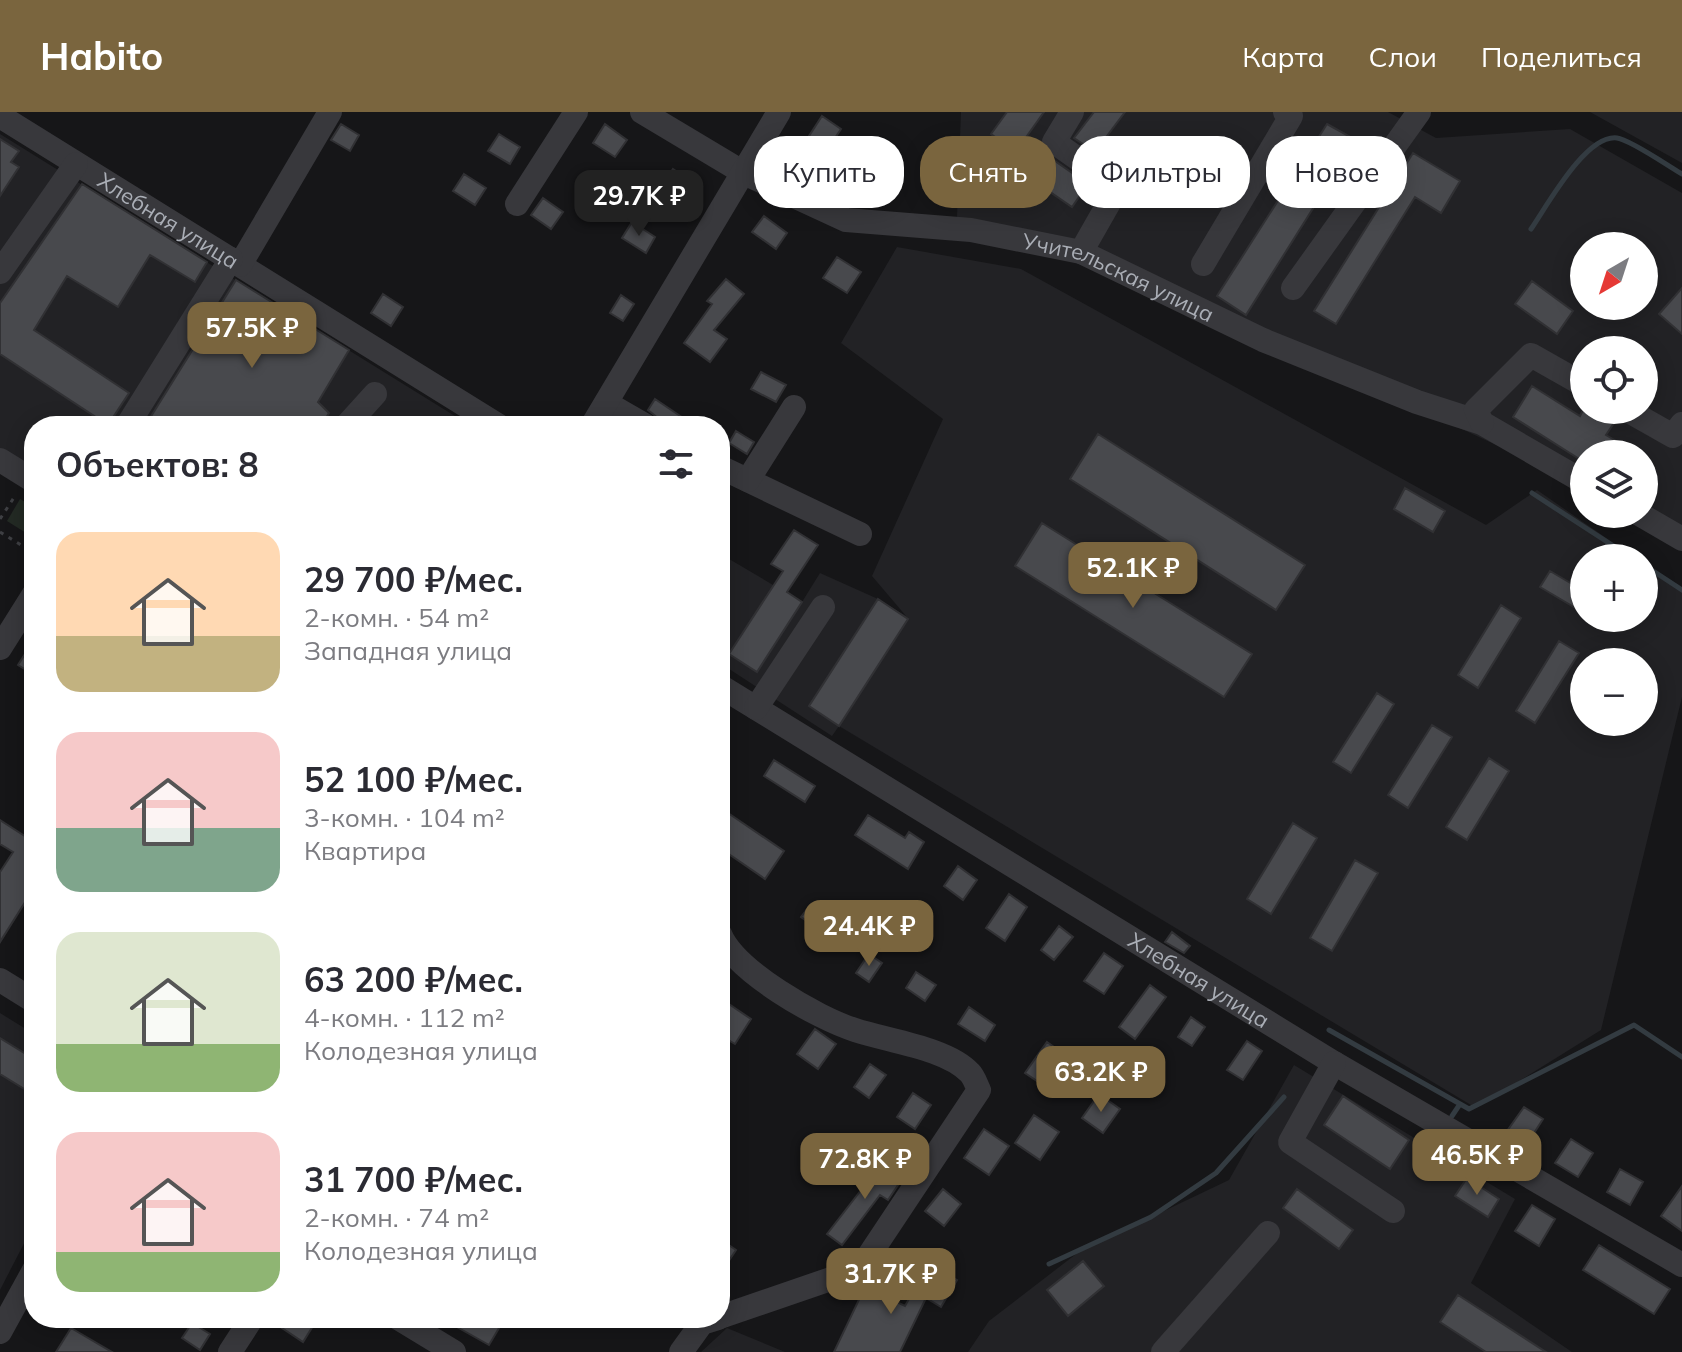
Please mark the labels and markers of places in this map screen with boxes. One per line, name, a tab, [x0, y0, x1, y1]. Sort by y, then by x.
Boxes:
pin: 29.7K ₽	[565, 170, 713, 238]
pin: 57.5K ₽	[178, 302, 326, 370]
pin: 52.1K ₽	[1059, 542, 1207, 610]
pin: 24.4K ₽	[795, 900, 943, 968]
pin: 63.2K ₽	[1027, 1046, 1175, 1114]
pin: 46.5K ₽	[1403, 1129, 1551, 1197]
pin: 72.8K ₽	[791, 1133, 939, 1201]
pin: 31.7K ₽	[817, 1248, 965, 1316]

